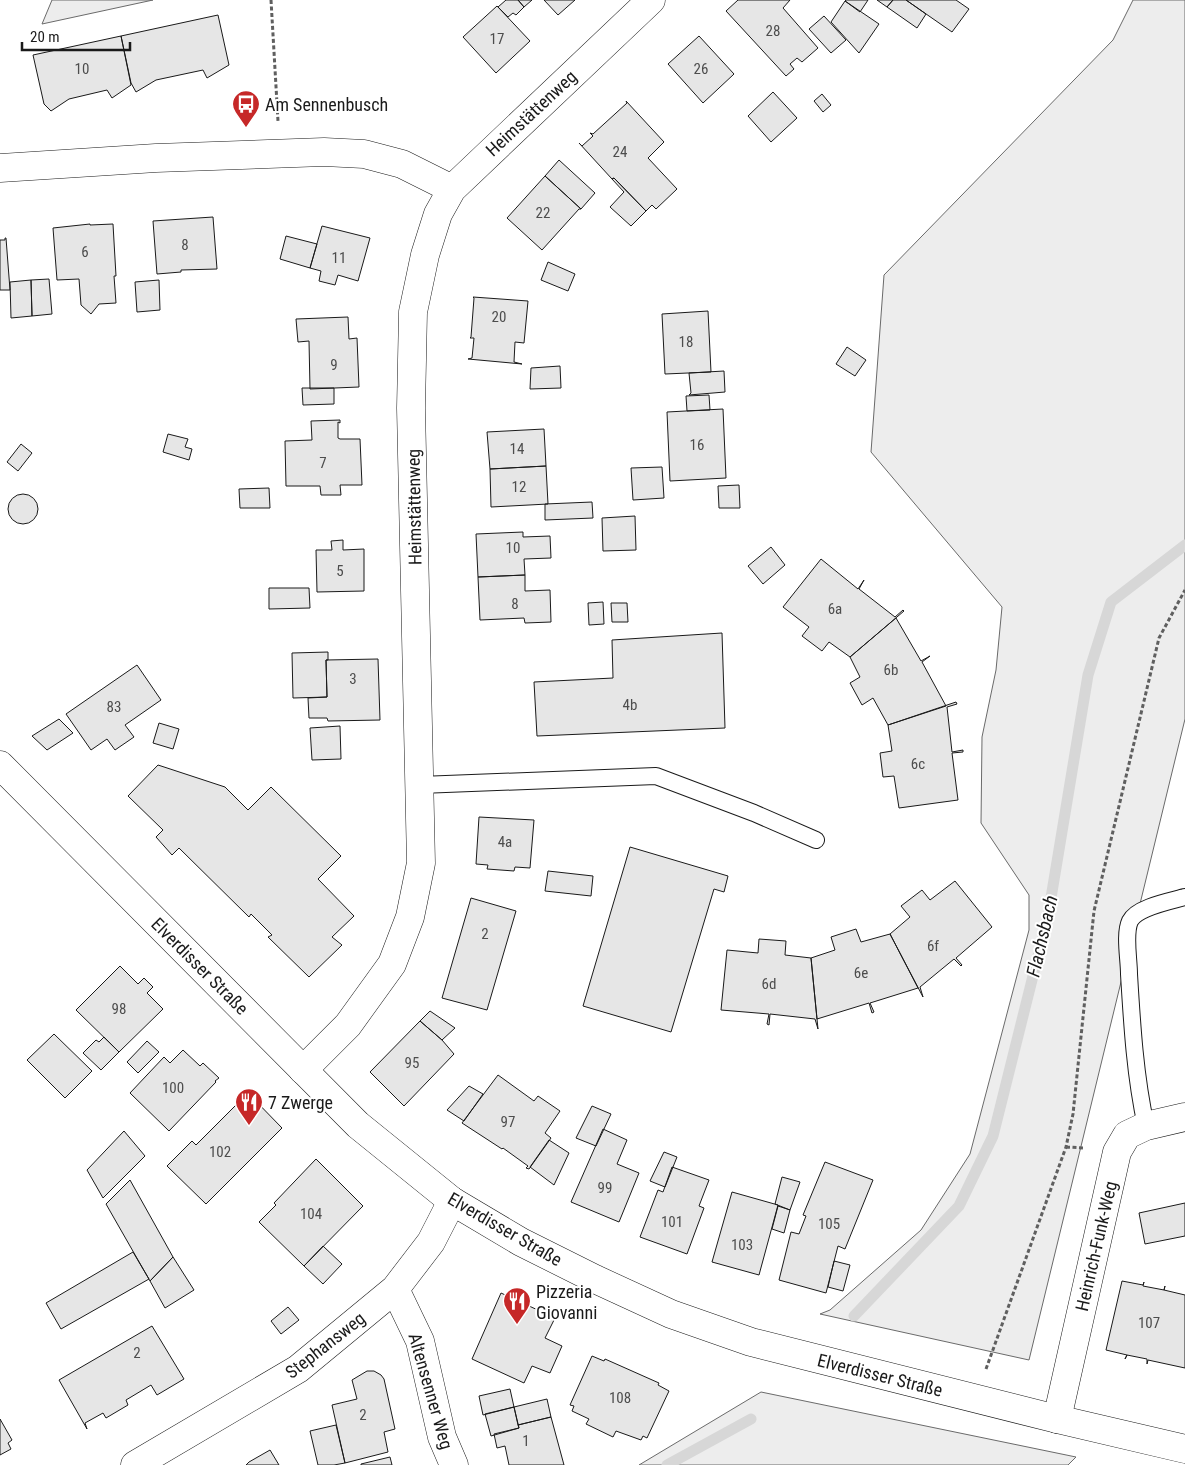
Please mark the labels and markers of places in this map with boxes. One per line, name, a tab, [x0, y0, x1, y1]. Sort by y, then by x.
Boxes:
bus stop icon: Am Sennenbusch	[231, 89, 261, 128]
place label: Am Sennenbusch	[265, 94, 388, 115]
restaurant icon: 7 Zwerge	[234, 1087, 264, 1126]
place label: 7 Zwerge	[268, 1092, 333, 1113]
place label: Pizzeria Giovanni	[536, 1281, 597, 1323]
restaurant icon: Pizzeria Giovanni	[502, 1286, 532, 1325]

